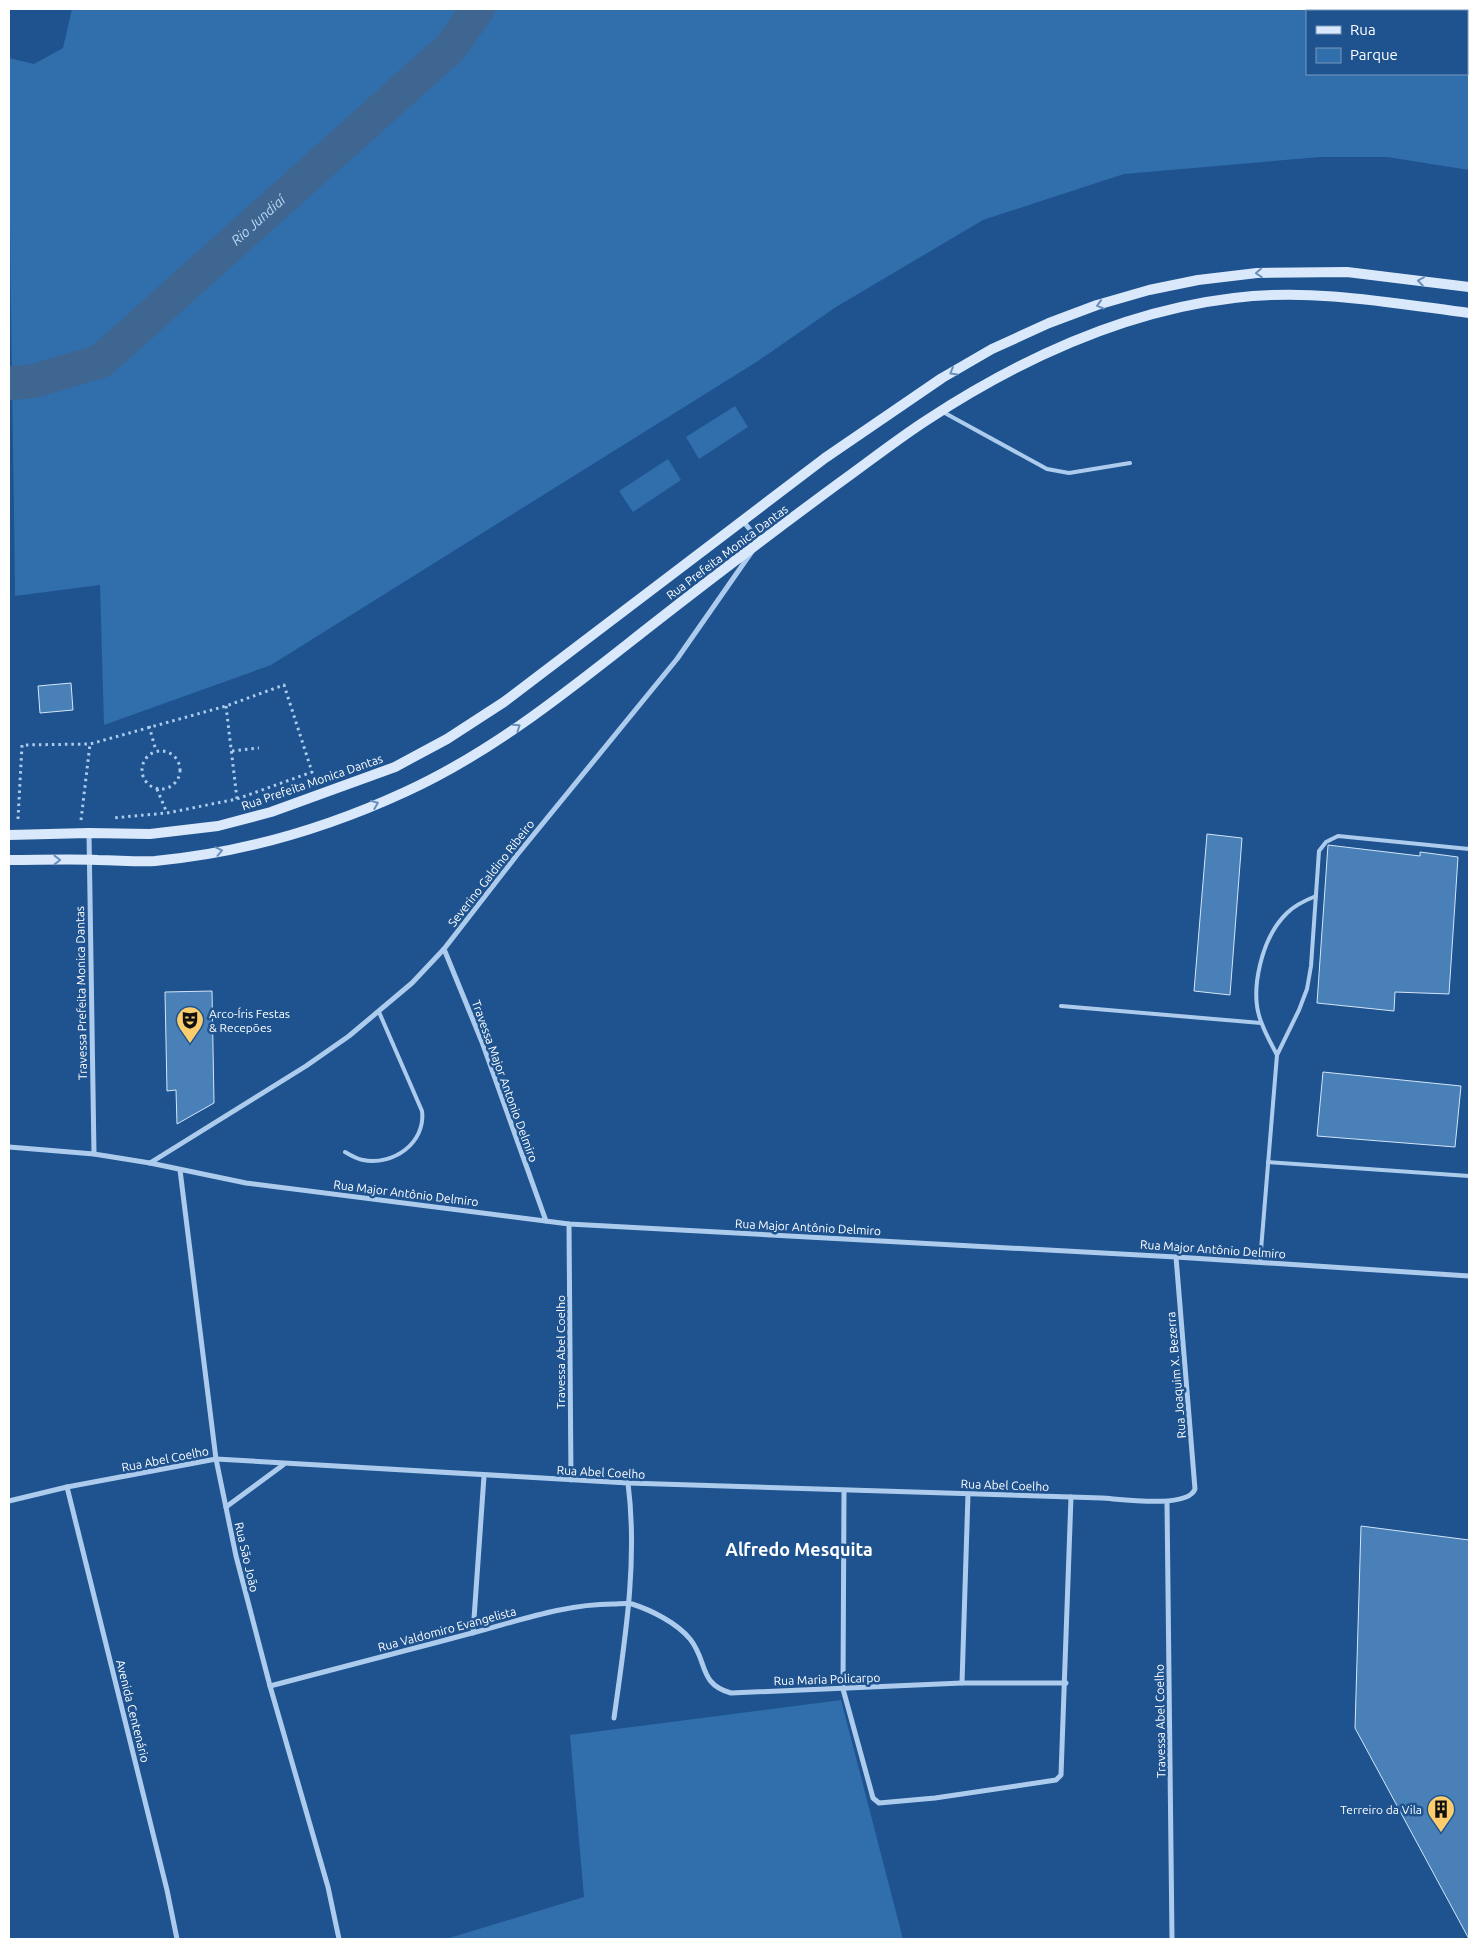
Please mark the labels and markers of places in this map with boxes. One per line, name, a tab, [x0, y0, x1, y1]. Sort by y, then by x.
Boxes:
theatre icon: Arco-Íris Festas & Recepões	[175, 1005, 205, 1044]
place label: Arco-Íris Festas & Recepões	[209, 1007, 290, 1034]
building icon: Terreiro da Vila	[1426, 1794, 1456, 1833]
place label: Terreiro da Vila	[1340, 1803, 1422, 1816]

